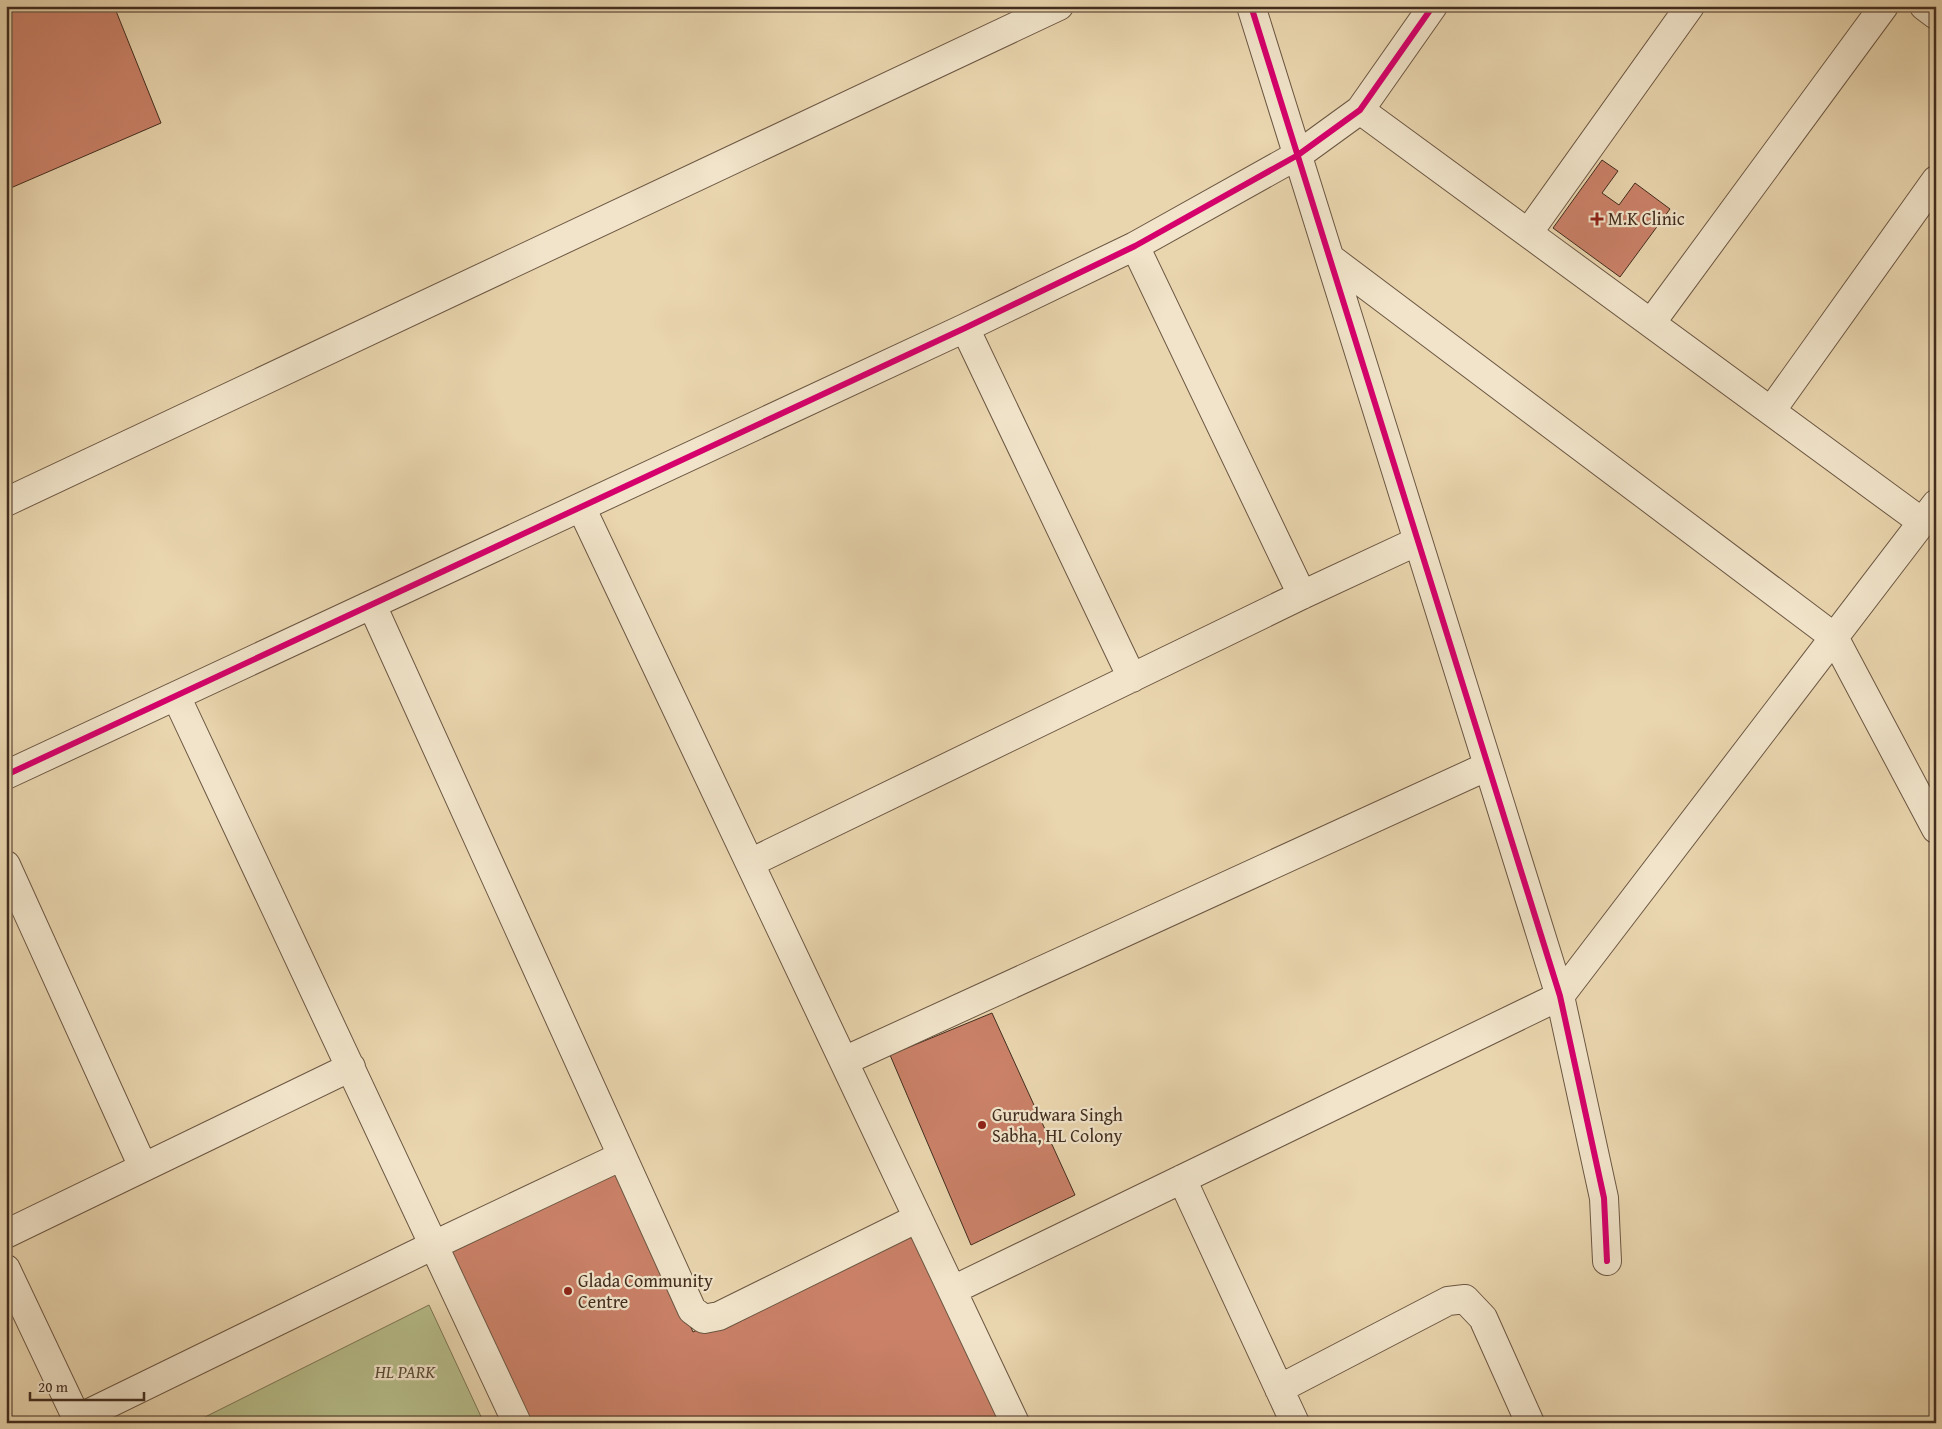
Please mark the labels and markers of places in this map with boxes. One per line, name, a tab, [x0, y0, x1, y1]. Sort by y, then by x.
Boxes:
place label: M.K Clinic	[1608, 205, 1685, 232]
marker: M.K Clinic	[1590, 212, 1604, 226]
place label: Gurudwara Singh Sabha, HL Colony	[992, 1101, 1123, 1149]
marker: Gurudwara Singh Sabha, HL Colony	[976, 1119, 988, 1131]
place label: Glada Community Centre	[578, 1267, 713, 1315]
marker: Glada Community Centre	[562, 1285, 574, 1297]

